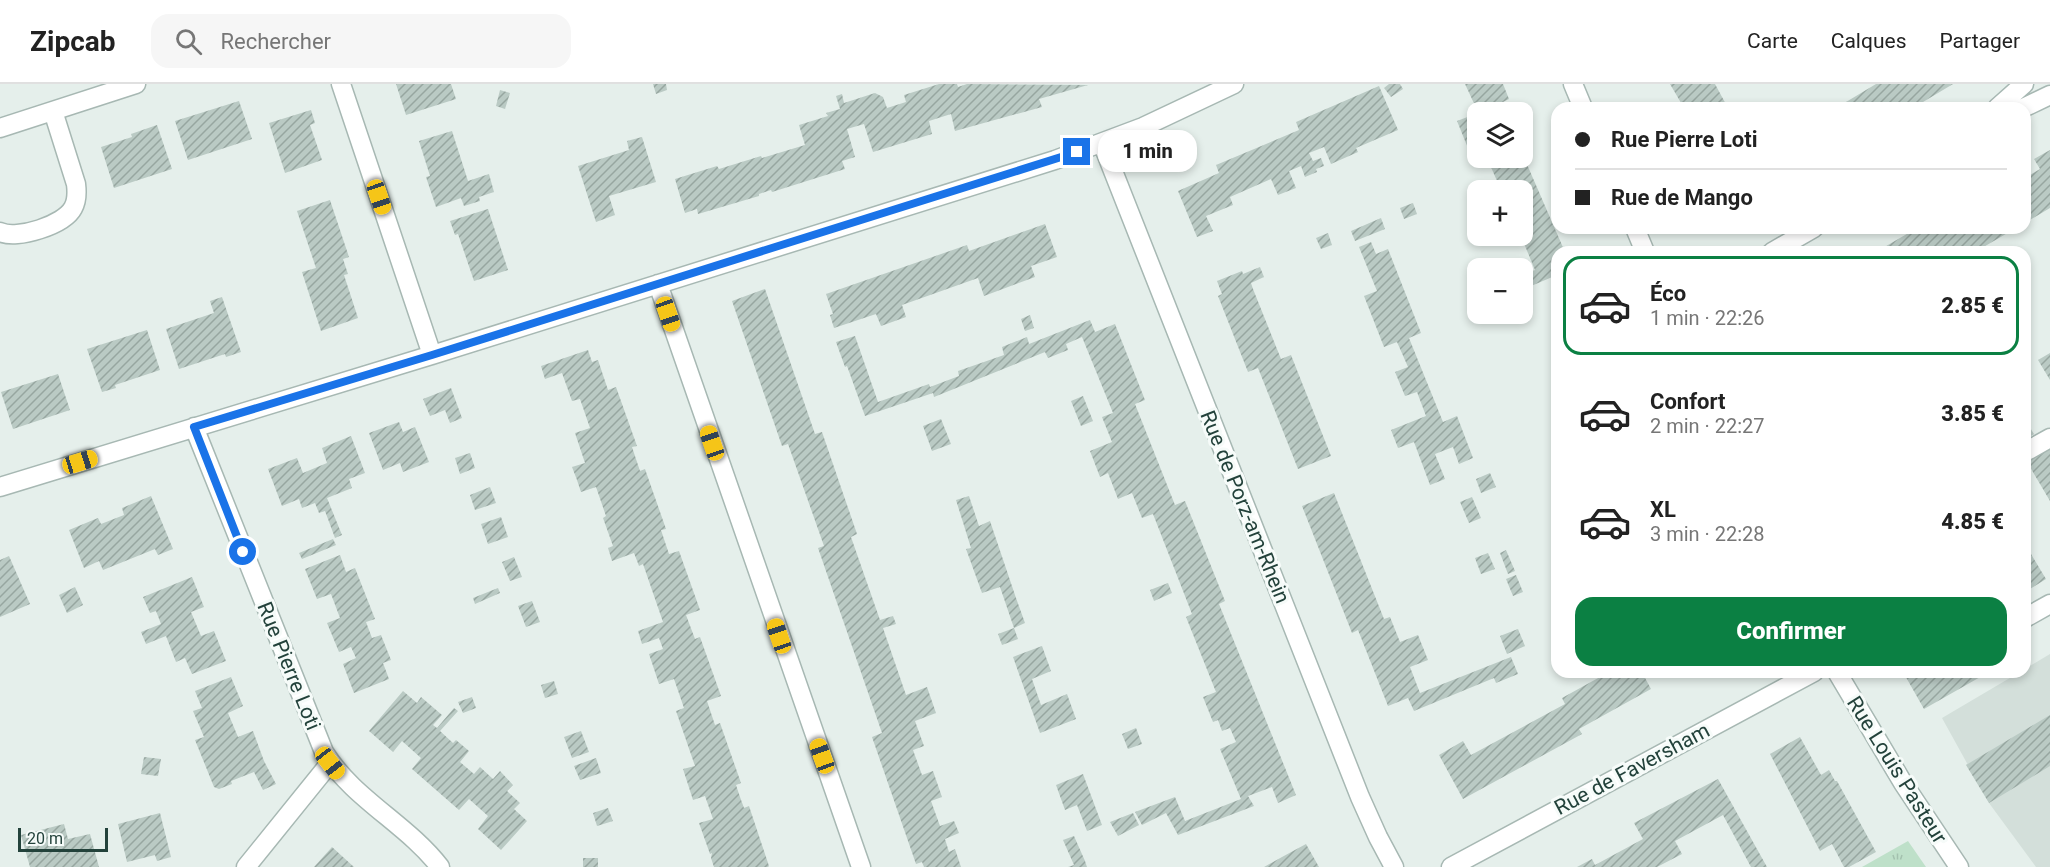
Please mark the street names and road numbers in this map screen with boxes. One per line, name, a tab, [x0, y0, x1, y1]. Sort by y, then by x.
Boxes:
street label: Rue de Porz-am-Rhein	[1195, 407, 1295, 607]
street label: Rue Pierre Loti	[252, 598, 326, 734]
street label: Rue Louis Pasteur	[1842, 692, 1952, 848]
street label: Rue de Faversham	[1550, 718, 1714, 820]

